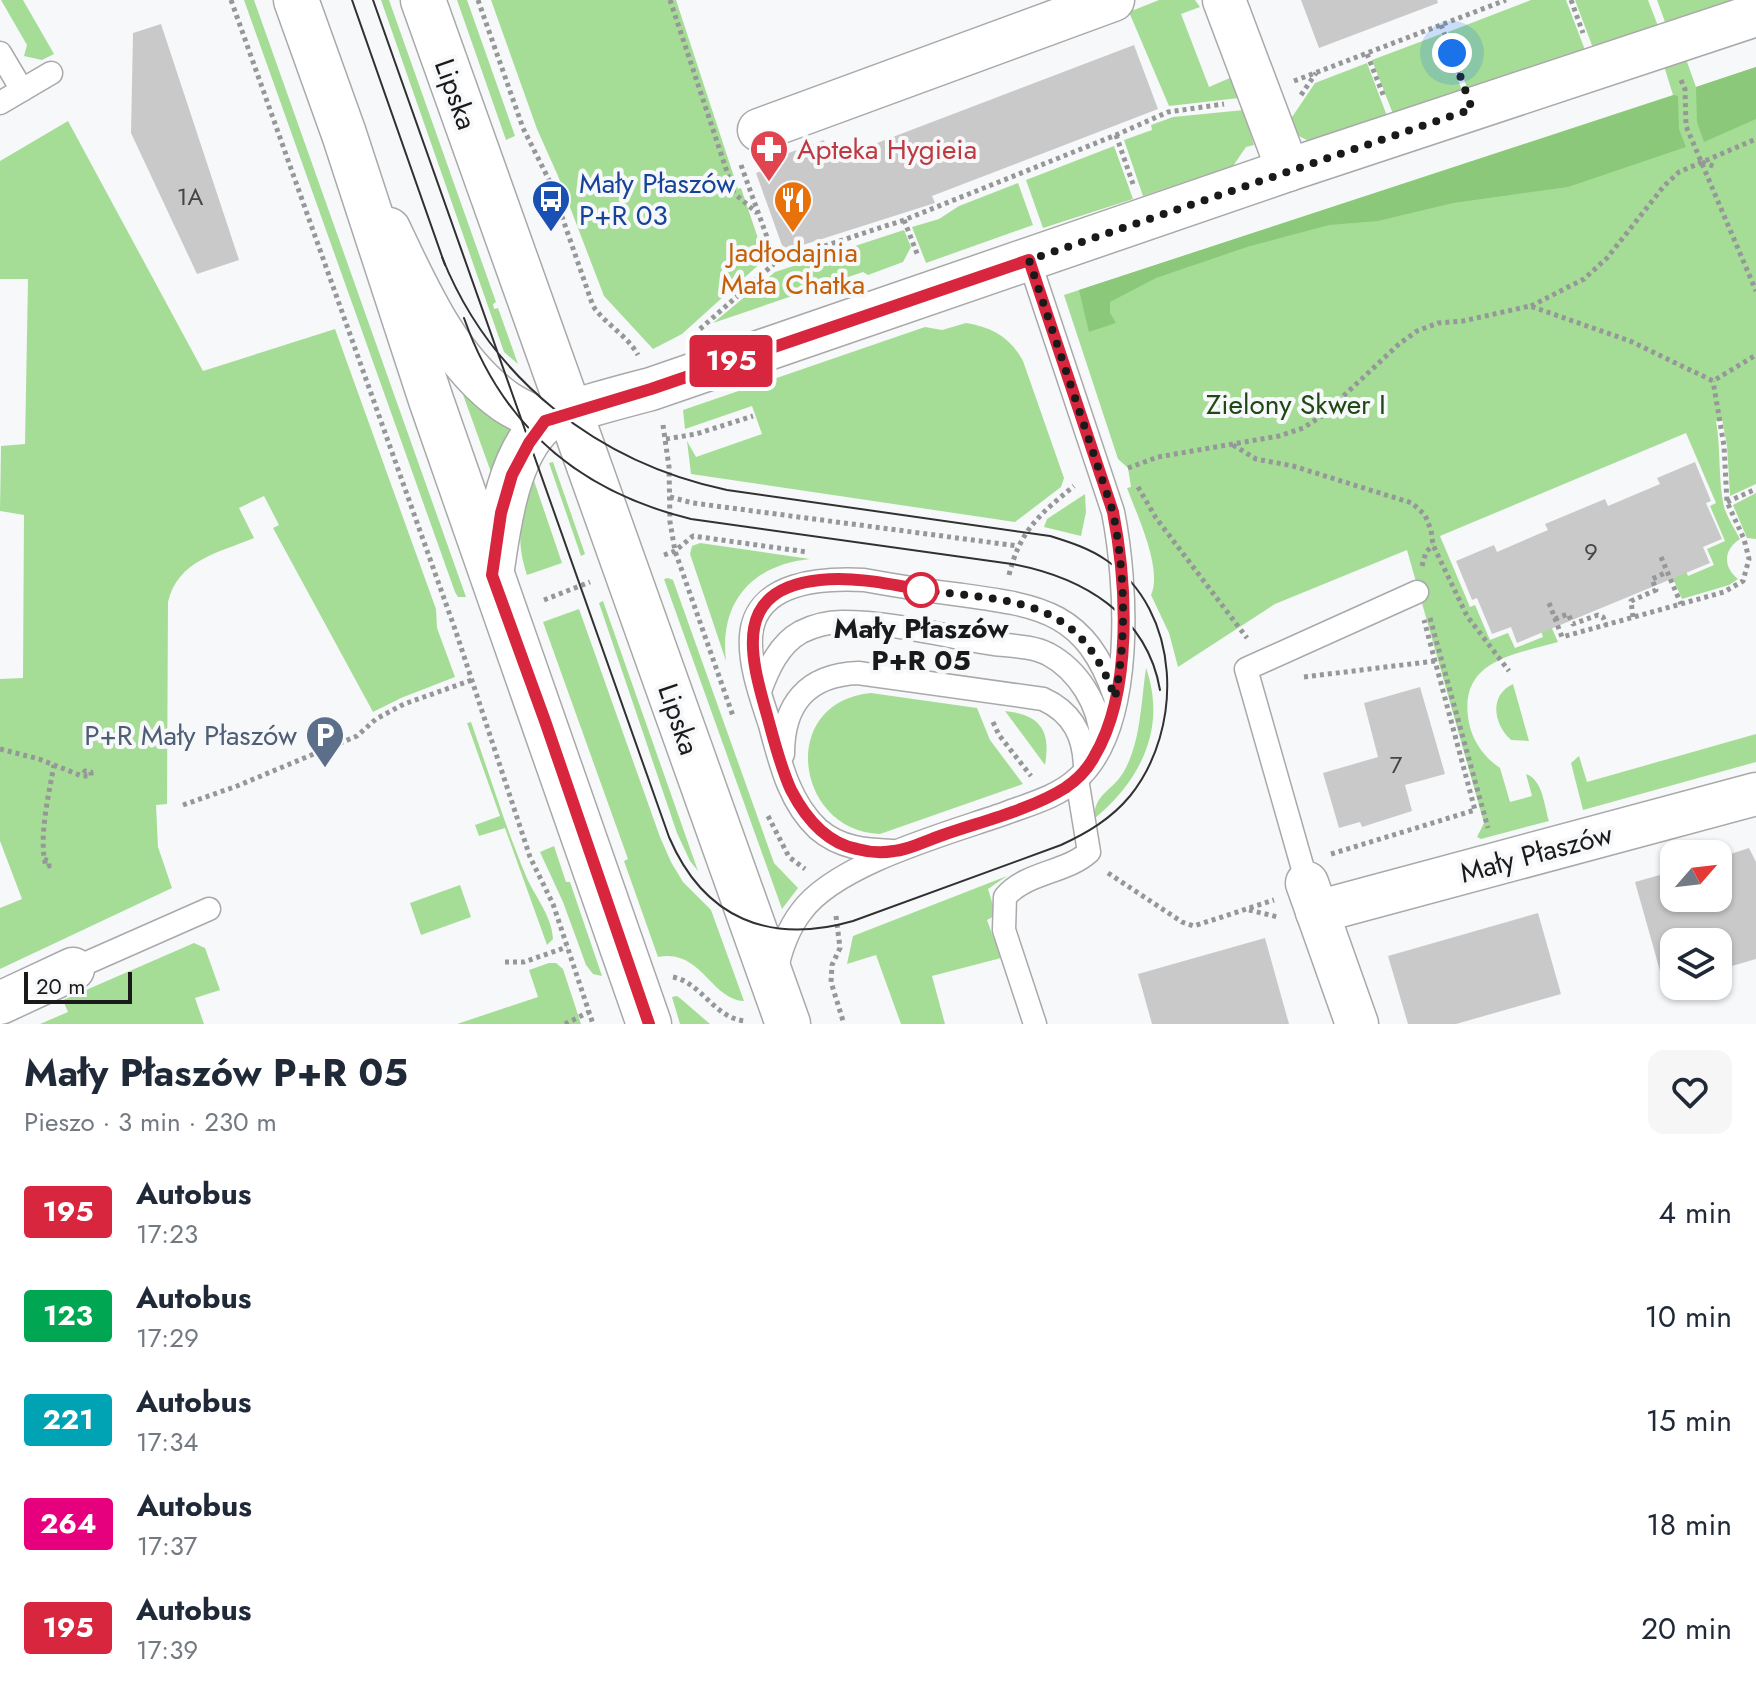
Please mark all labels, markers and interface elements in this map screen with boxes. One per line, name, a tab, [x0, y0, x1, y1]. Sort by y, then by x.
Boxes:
your location	[1432, 33, 1472, 73]
street label: Lipska	[424, 53, 487, 135]
pharmacy icon: Apteka Hygieia	[748, 128, 790, 183]
place label: Apteka Hygieia	[797, 129, 977, 170]
place label: Mały Płaszów P+R 03	[579, 163, 735, 236]
bus stop icon: Mały Płaszów P+R 03	[530, 178, 572, 233]
house number: 1A	[177, 179, 203, 214]
restaurant icon: Jadłodajnia Mała Chatka	[772, 179, 814, 234]
place label: Jadłodajnia Mała Chatka	[721, 232, 865, 305]
line badge: 195	[685, 335, 777, 387]
text: 195	[705, 340, 757, 381]
park label: Zielony Skwer I	[1206, 384, 1386, 425]
house number: 9	[1584, 534, 1598, 569]
marker: Mały Płaszów P+R 05	[904, 573, 938, 607]
place label: Mały Płaszów P+R 05	[833, 608, 1009, 681]
street label: Lipska	[647, 678, 710, 760]
parking icon: P+R Mały Płaszów	[304, 714, 346, 769]
place label: P+R Mały Płaszów	[84, 715, 297, 756]
house number: 7	[1390, 747, 1403, 782]
street label: Mały Płaszów	[1455, 813, 1617, 894]
north arrow	[1660, 840, 1732, 912]
map controls	[1660, 840, 1732, 1000]
button: layers	[1660, 928, 1732, 1000]
scale bar	[24, 968, 132, 1004]
text: 20 m	[36, 970, 85, 1002]
text: Mały Płaszów P+R 05	[24, 1045, 408, 1100]
button: heart	[1648, 1050, 1732, 1134]
text: Pieszo · 3 min · 230 m	[24, 1103, 277, 1141]
text: Autobus	[136, 1172, 251, 1215]
text: 195	[42, 1191, 94, 1232]
text: 4 min	[1659, 1191, 1732, 1234]
text: 17:23	[136, 1215, 198, 1253]
text: Autobus	[136, 1276, 251, 1319]
text: 123	[43, 1295, 93, 1336]
text: 10 min	[1645, 1295, 1732, 1338]
text: 17:29	[136, 1319, 199, 1357]
text: Autobus	[136, 1380, 251, 1423]
text: 221	[43, 1399, 94, 1440]
text: 15 min	[1646, 1399, 1732, 1442]
text: 17:34	[136, 1423, 199, 1461]
text: Autobus	[137, 1484, 252, 1527]
text: 264	[40, 1503, 97, 1544]
text: 18 min	[1646, 1503, 1732, 1546]
text: 17:37	[137, 1527, 197, 1565]
text: Autobus	[136, 1588, 251, 1631]
text: 195	[42, 1607, 94, 1648]
text: 20 min	[1641, 1607, 1732, 1650]
text: 17:39	[136, 1631, 198, 1669]

